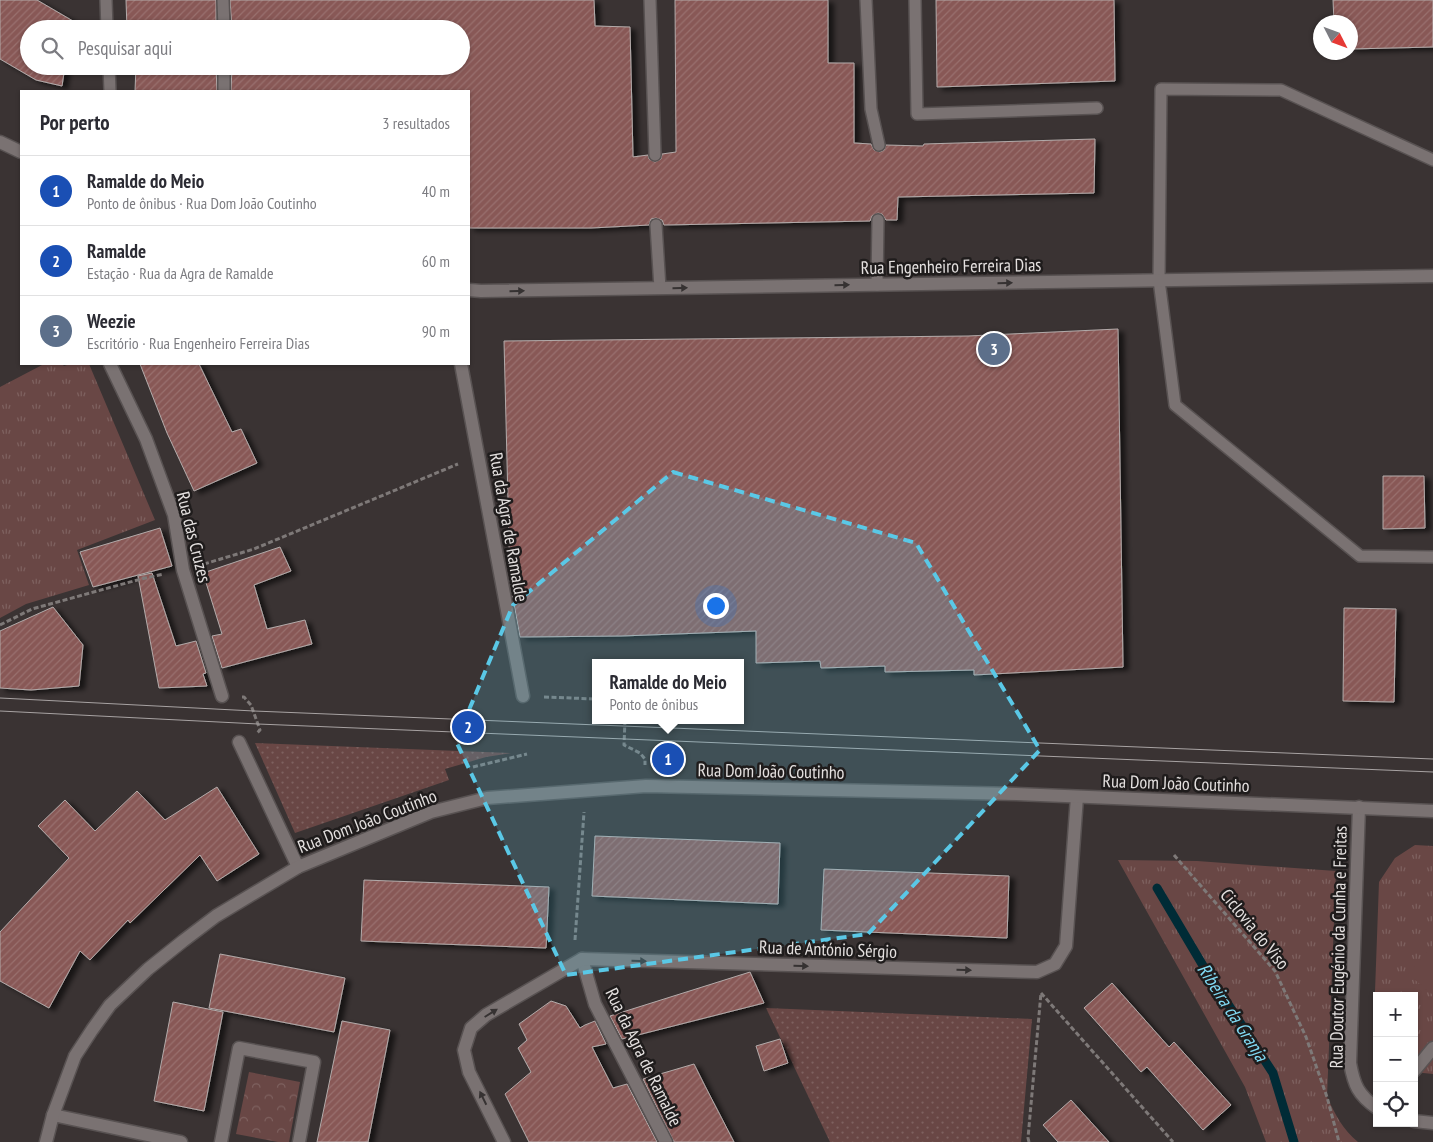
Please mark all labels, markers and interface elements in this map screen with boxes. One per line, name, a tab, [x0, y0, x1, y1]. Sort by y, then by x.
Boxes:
north arrow	[1313, 15, 1358, 60]
search box	[20, 20, 470, 75]
icon: search	[38, 34, 66, 62]
text: Pesquisar aqui	[78, 36, 172, 60]
text: Por perto	[40, 109, 110, 136]
text: 3 resultados	[382, 113, 450, 133]
text: Ramalde do Meio	[87, 169, 204, 193]
text: 1	[52, 181, 60, 201]
text: 40 m	[422, 181, 450, 201]
text: Ponto de ônibus · Rua Dom João Coutinho	[87, 193, 317, 213]
text: Ramalde	[87, 239, 146, 263]
text: 2	[52, 251, 60, 271]
text: 60 m	[422, 251, 450, 271]
street label: Rua Engenheiro Ferreira Dias	[860, 253, 1042, 279]
text: Estação · Rua da Agra de Ramalde	[87, 263, 274, 283]
one-way arrow	[997, 279, 1013, 287]
one-way arrow	[835, 281, 851, 289]
one-way arrow	[672, 284, 688, 292]
one-way arrow	[510, 287, 526, 295]
text: Weezie	[87, 309, 136, 333]
text: 3	[52, 321, 60, 341]
text: 90 m	[422, 321, 450, 341]
pin: 3	[978, 330, 1010, 368]
text: Escritório · Rua Engenheiro Ferreira Dias	[87, 333, 310, 353]
street label: Rua da Agra de Ramalde	[485, 451, 533, 603]
street label: Rua das Cruzes	[172, 489, 216, 585]
your location	[703, 593, 729, 619]
popup	[592, 659, 744, 724]
text: Ramalde do Meio	[609, 670, 727, 694]
text: Ponto de ônibus	[609, 694, 698, 714]
pin: 2	[452, 708, 484, 746]
pin: 1	[652, 740, 684, 778]
street label: Rua Dom João Coutinho	[697, 758, 845, 784]
street label: Rua Dom João Coutinho	[1102, 769, 1250, 797]
street label: Rua Dom João Coutinho	[294, 784, 440, 858]
street label: Rua Doutor Eugénio da Cunha e Freitas	[1324, 825, 1352, 1069]
street label: Ciclovia do Viso	[1215, 884, 1295, 974]
street label: Rua de António Sérgio	[759, 935, 898, 963]
one-way arrow	[631, 957, 647, 965]
water label: Ribeira da Granja	[1192, 958, 1274, 1067]
one-way arrow	[794, 962, 810, 970]
one-way arrow	[956, 967, 972, 975]
street label: Rua da Agra de Ramalde	[601, 984, 687, 1130]
map controls	[1373, 992, 1418, 1127]
button: +	[1373, 992, 1418, 1037]
one-way arrow	[484, 1008, 498, 1017]
button: −	[1373, 1037, 1418, 1082]
button: locate	[1373, 1082, 1418, 1127]
one-way arrow	[479, 1091, 487, 1105]

